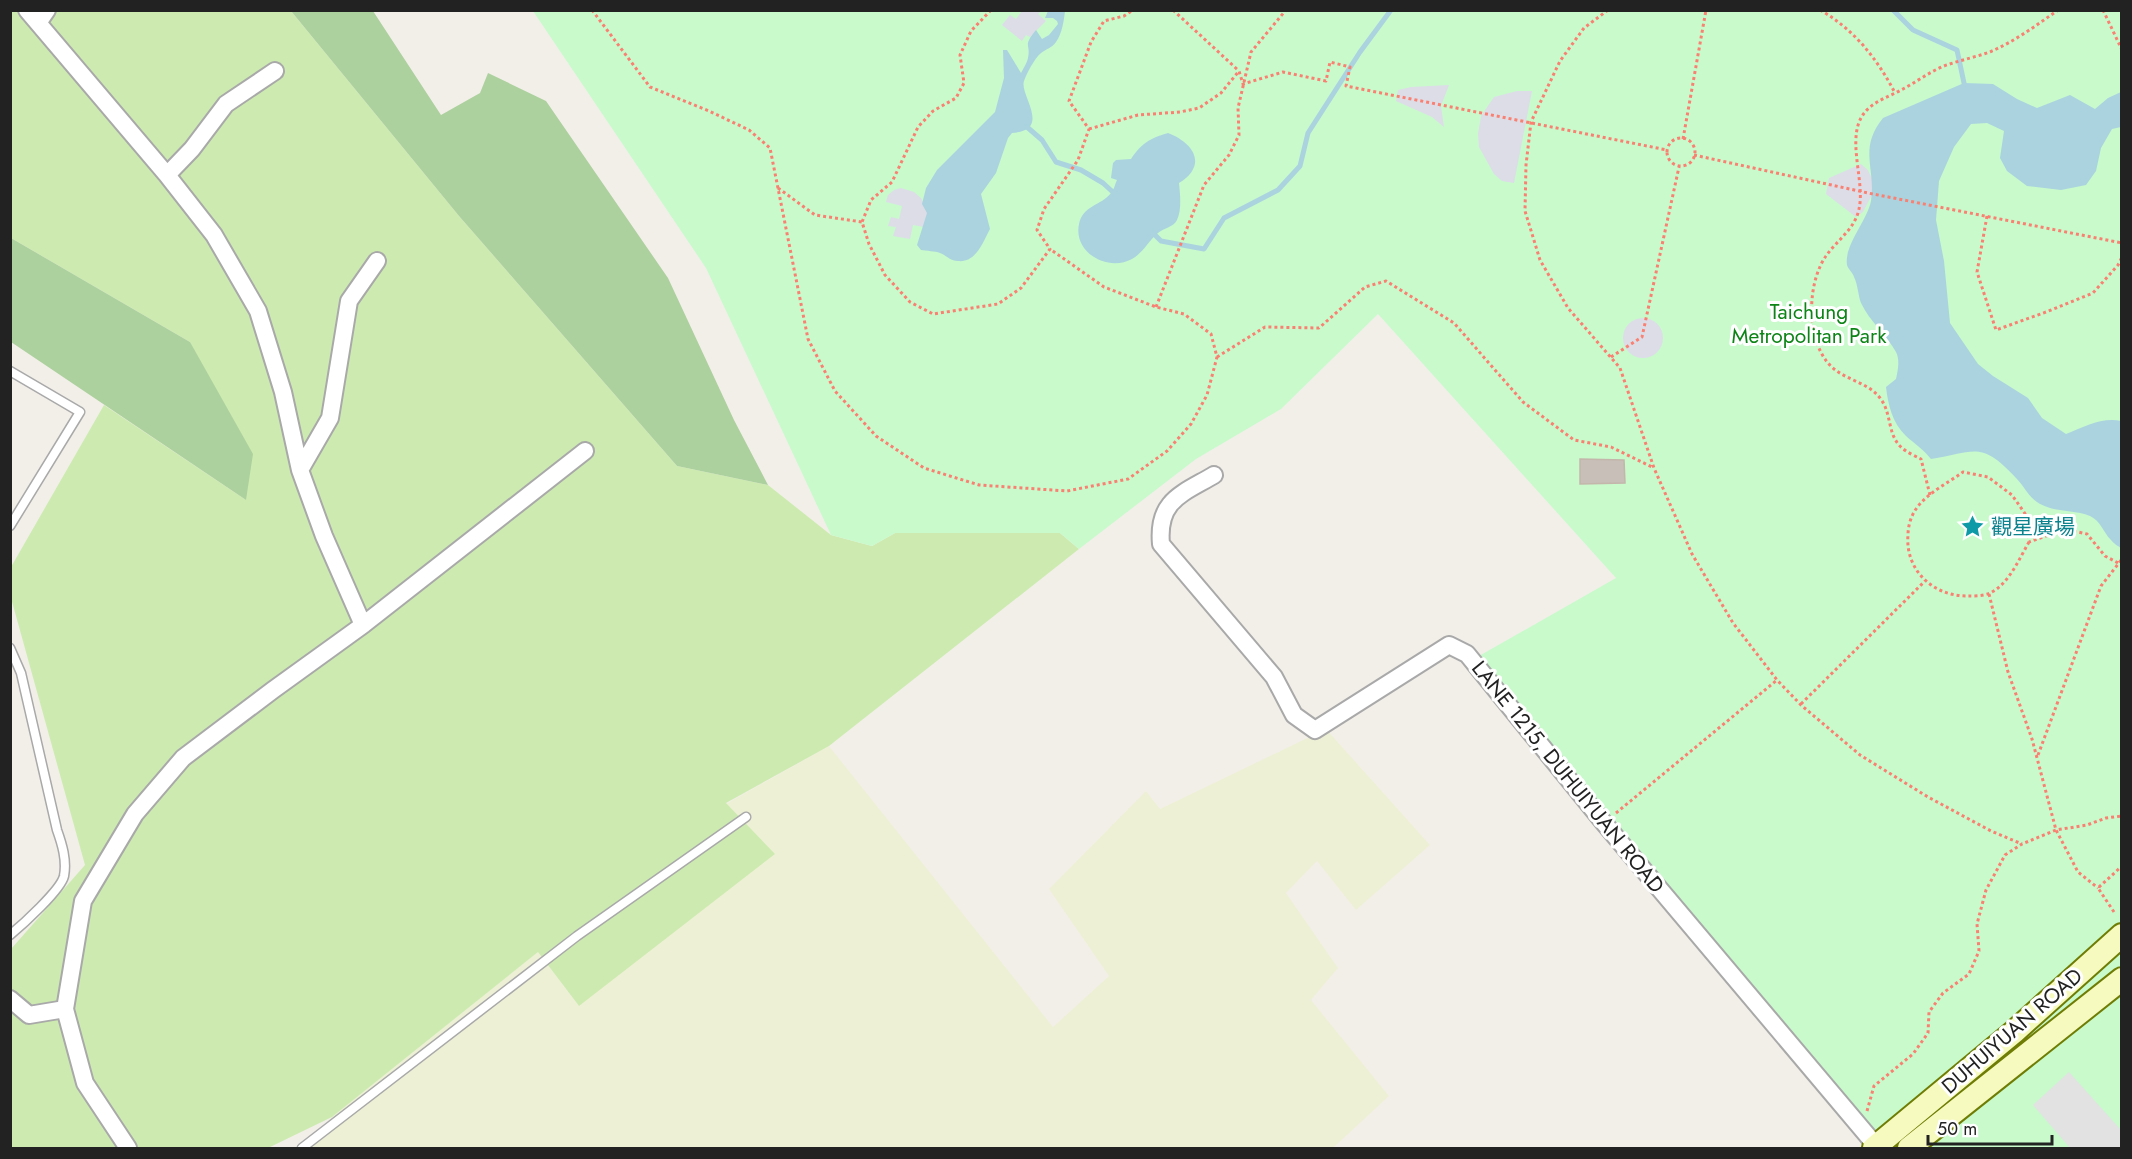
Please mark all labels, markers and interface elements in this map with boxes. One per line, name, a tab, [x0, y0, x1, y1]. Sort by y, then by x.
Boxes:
park label: Taichung Metropolitan Park	[1732, 297, 1887, 351]
place label: 觀星廣場	[1991, 512, 2075, 542]
place icon: 觀星廣場	[1960, 514, 1986, 540]
street label: LANE 1215, DUHUIYUAN ROAD	[1465, 654, 1671, 900]
street label: DUHUIYUAN ROAD	[1935, 961, 2089, 1101]
scale bar	[1928, 1108, 2052, 1146]
text: 50 m	[1937, 1116, 1977, 1142]

